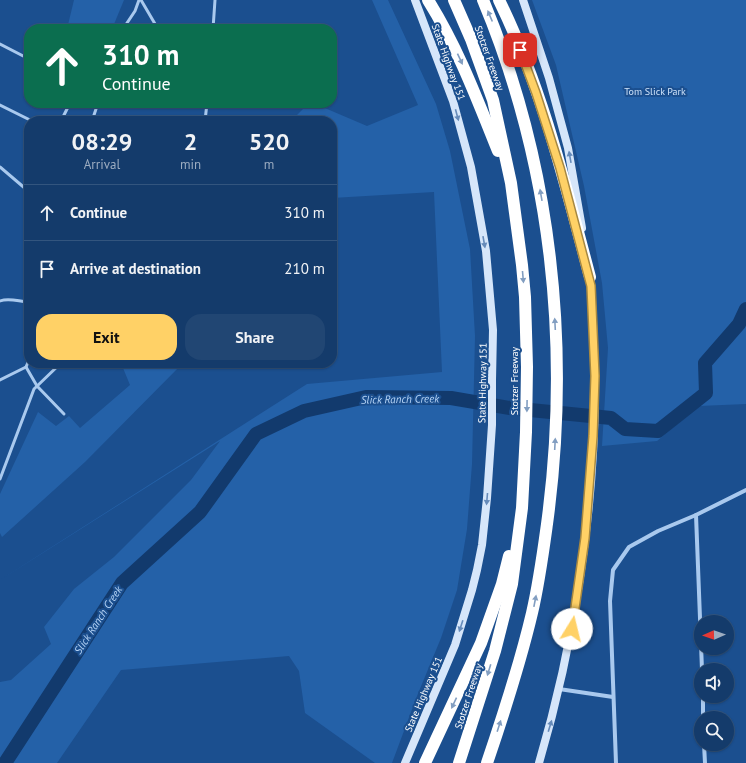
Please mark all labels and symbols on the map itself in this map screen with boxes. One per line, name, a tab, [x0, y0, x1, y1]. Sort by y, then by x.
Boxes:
one-way arrow	[487, 11, 493, 22]
street label: State Highway 151	[429, 22, 468, 102]
street label: Stotzer Freeway	[472, 24, 507, 93]
pin	[503, 33, 537, 67]
one-way arrow	[457, 53, 463, 65]
park label: Tom Slick Park	[624, 85, 686, 98]
one-way arrow	[454, 110, 460, 122]
one-way arrow	[567, 151, 573, 163]
one-way arrow	[538, 189, 544, 201]
one-way arrow	[481, 236, 487, 249]
one-way arrow	[520, 271, 526, 283]
one-way arrow	[552, 318, 559, 330]
street label: State Highway 151	[475, 343, 490, 423]
street label: Stotzer Freeway	[508, 347, 521, 415]
water label: Slick Ranch Creek	[361, 391, 440, 407]
one-way arrow	[523, 400, 530, 412]
one-way arrow	[552, 437, 558, 450]
one-way arrow	[483, 493, 490, 505]
water label: Slick Ranch Creek	[71, 583, 126, 657]
one-way arrow	[532, 595, 538, 607]
position arrow	[551, 608, 593, 650]
north arrow	[694, 615, 734, 655]
one-way arrow	[458, 620, 464, 632]
street label: State Highway 151	[402, 655, 445, 734]
street label: Stotzer Freeway	[452, 661, 485, 731]
one-way arrow	[486, 664, 492, 676]
one-way arrow	[451, 697, 457, 709]
one-way arrow	[547, 719, 553, 731]
one-way arrow	[497, 720, 503, 732]

